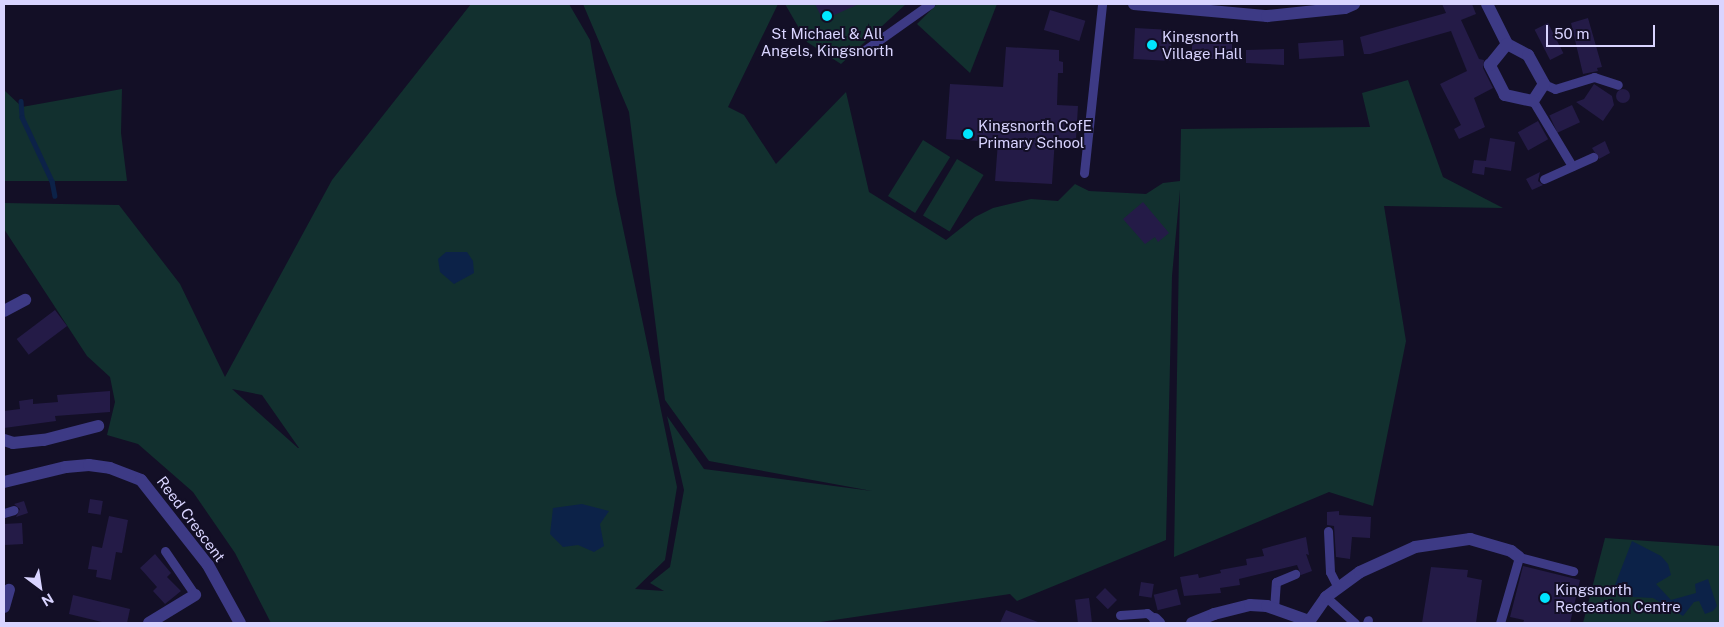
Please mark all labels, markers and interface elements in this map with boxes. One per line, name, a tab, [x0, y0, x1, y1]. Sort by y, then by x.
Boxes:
marker: St Michael & All Angels, Kingsnorth	[821, 10, 833, 22]
scale bar	[1549, 15, 1658, 47]
place label: St Michael & All Angels, Kingsnorth	[761, 24, 893, 59]
text: 50 m	[1554, 25, 1589, 42]
place label: Kingsnorth Village Hall	[1162, 27, 1243, 62]
marker: Kingsnorth Village Hall	[1146, 39, 1158, 51]
place label: Kingsnorth CofE Primary School	[978, 116, 1092, 151]
marker: Kingsnorth CofE Primary School	[962, 128, 974, 140]
street label: Reed Crescent	[153, 473, 229, 565]
north arrow	[15, 562, 65, 612]
place label: Kingsnorth Recteation Centre	[1555, 580, 1681, 615]
text: N	[39, 590, 57, 610]
marker: Kingsnorth Recteation Centre	[1539, 592, 1551, 604]

